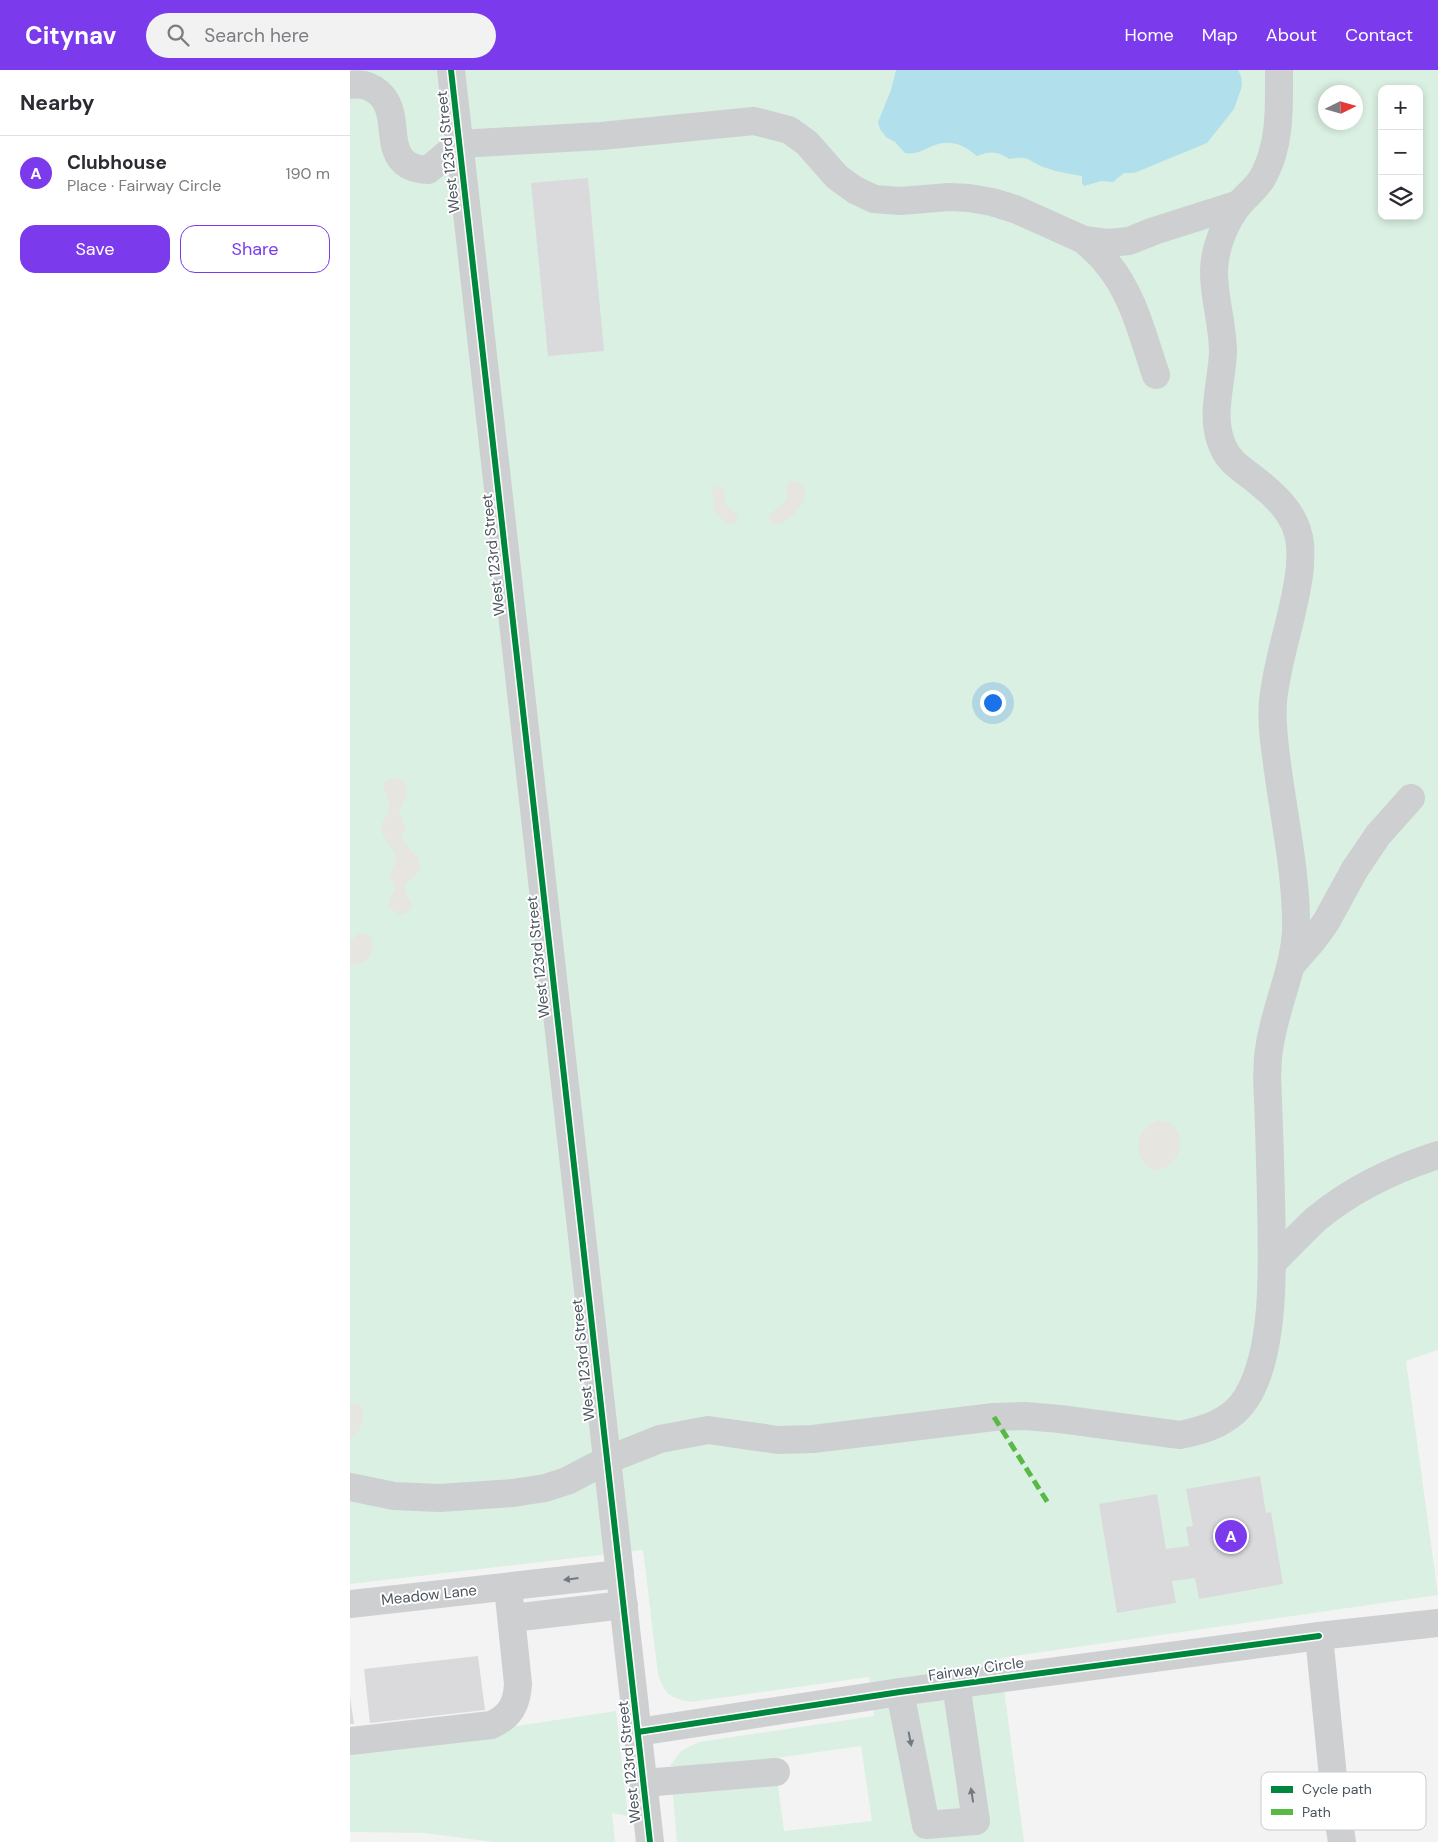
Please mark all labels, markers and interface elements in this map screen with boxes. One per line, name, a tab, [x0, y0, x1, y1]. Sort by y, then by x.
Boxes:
search box	[146, 13, 496, 58]
text: Citynav	[25, 20, 116, 51]
icon: search	[164, 21, 192, 49]
text: Search here	[204, 23, 309, 48]
text: Home	[1124, 23, 1174, 47]
text: Map	[1202, 23, 1238, 47]
text: About	[1266, 23, 1317, 47]
text: Contact	[1345, 23, 1413, 47]
north arrow	[1318, 85, 1363, 130]
map controls	[1378, 85, 1423, 220]
button: +	[1378, 85, 1423, 130]
text: Nearby	[20, 89, 94, 117]
street label: West 123rd Street	[432, 90, 464, 214]
button: −	[1378, 130, 1423, 175]
text: Clubhouse	[67, 150, 167, 175]
text: A	[30, 163, 42, 184]
text: 190 m	[286, 163, 330, 184]
text: Place · Fairway Circle	[67, 175, 221, 196]
button: layers	[1378, 175, 1423, 220]
button: Save	[20, 225, 170, 273]
button: Share	[180, 225, 330, 273]
street label: West 123rd Street	[477, 493, 509, 617]
your location	[980, 690, 1006, 716]
street label: West 123rd Street	[522, 895, 554, 1019]
street label: West 123rd Street	[567, 1298, 599, 1422]
pin: A	[1215, 1517, 1247, 1555]
one-way arrow	[563, 1575, 579, 1583]
street label: Meadow Lane	[380, 1580, 478, 1610]
street label: Fairway Circle	[927, 1652, 1025, 1686]
street label: West 123rd Street	[613, 1700, 645, 1824]
one-way arrow	[906, 1732, 914, 1748]
legend	[1261, 1772, 1426, 1830]
text: Cycle path	[1302, 1780, 1372, 1798]
one-way arrow	[968, 1787, 976, 1803]
text: Path	[1302, 1803, 1331, 1821]

